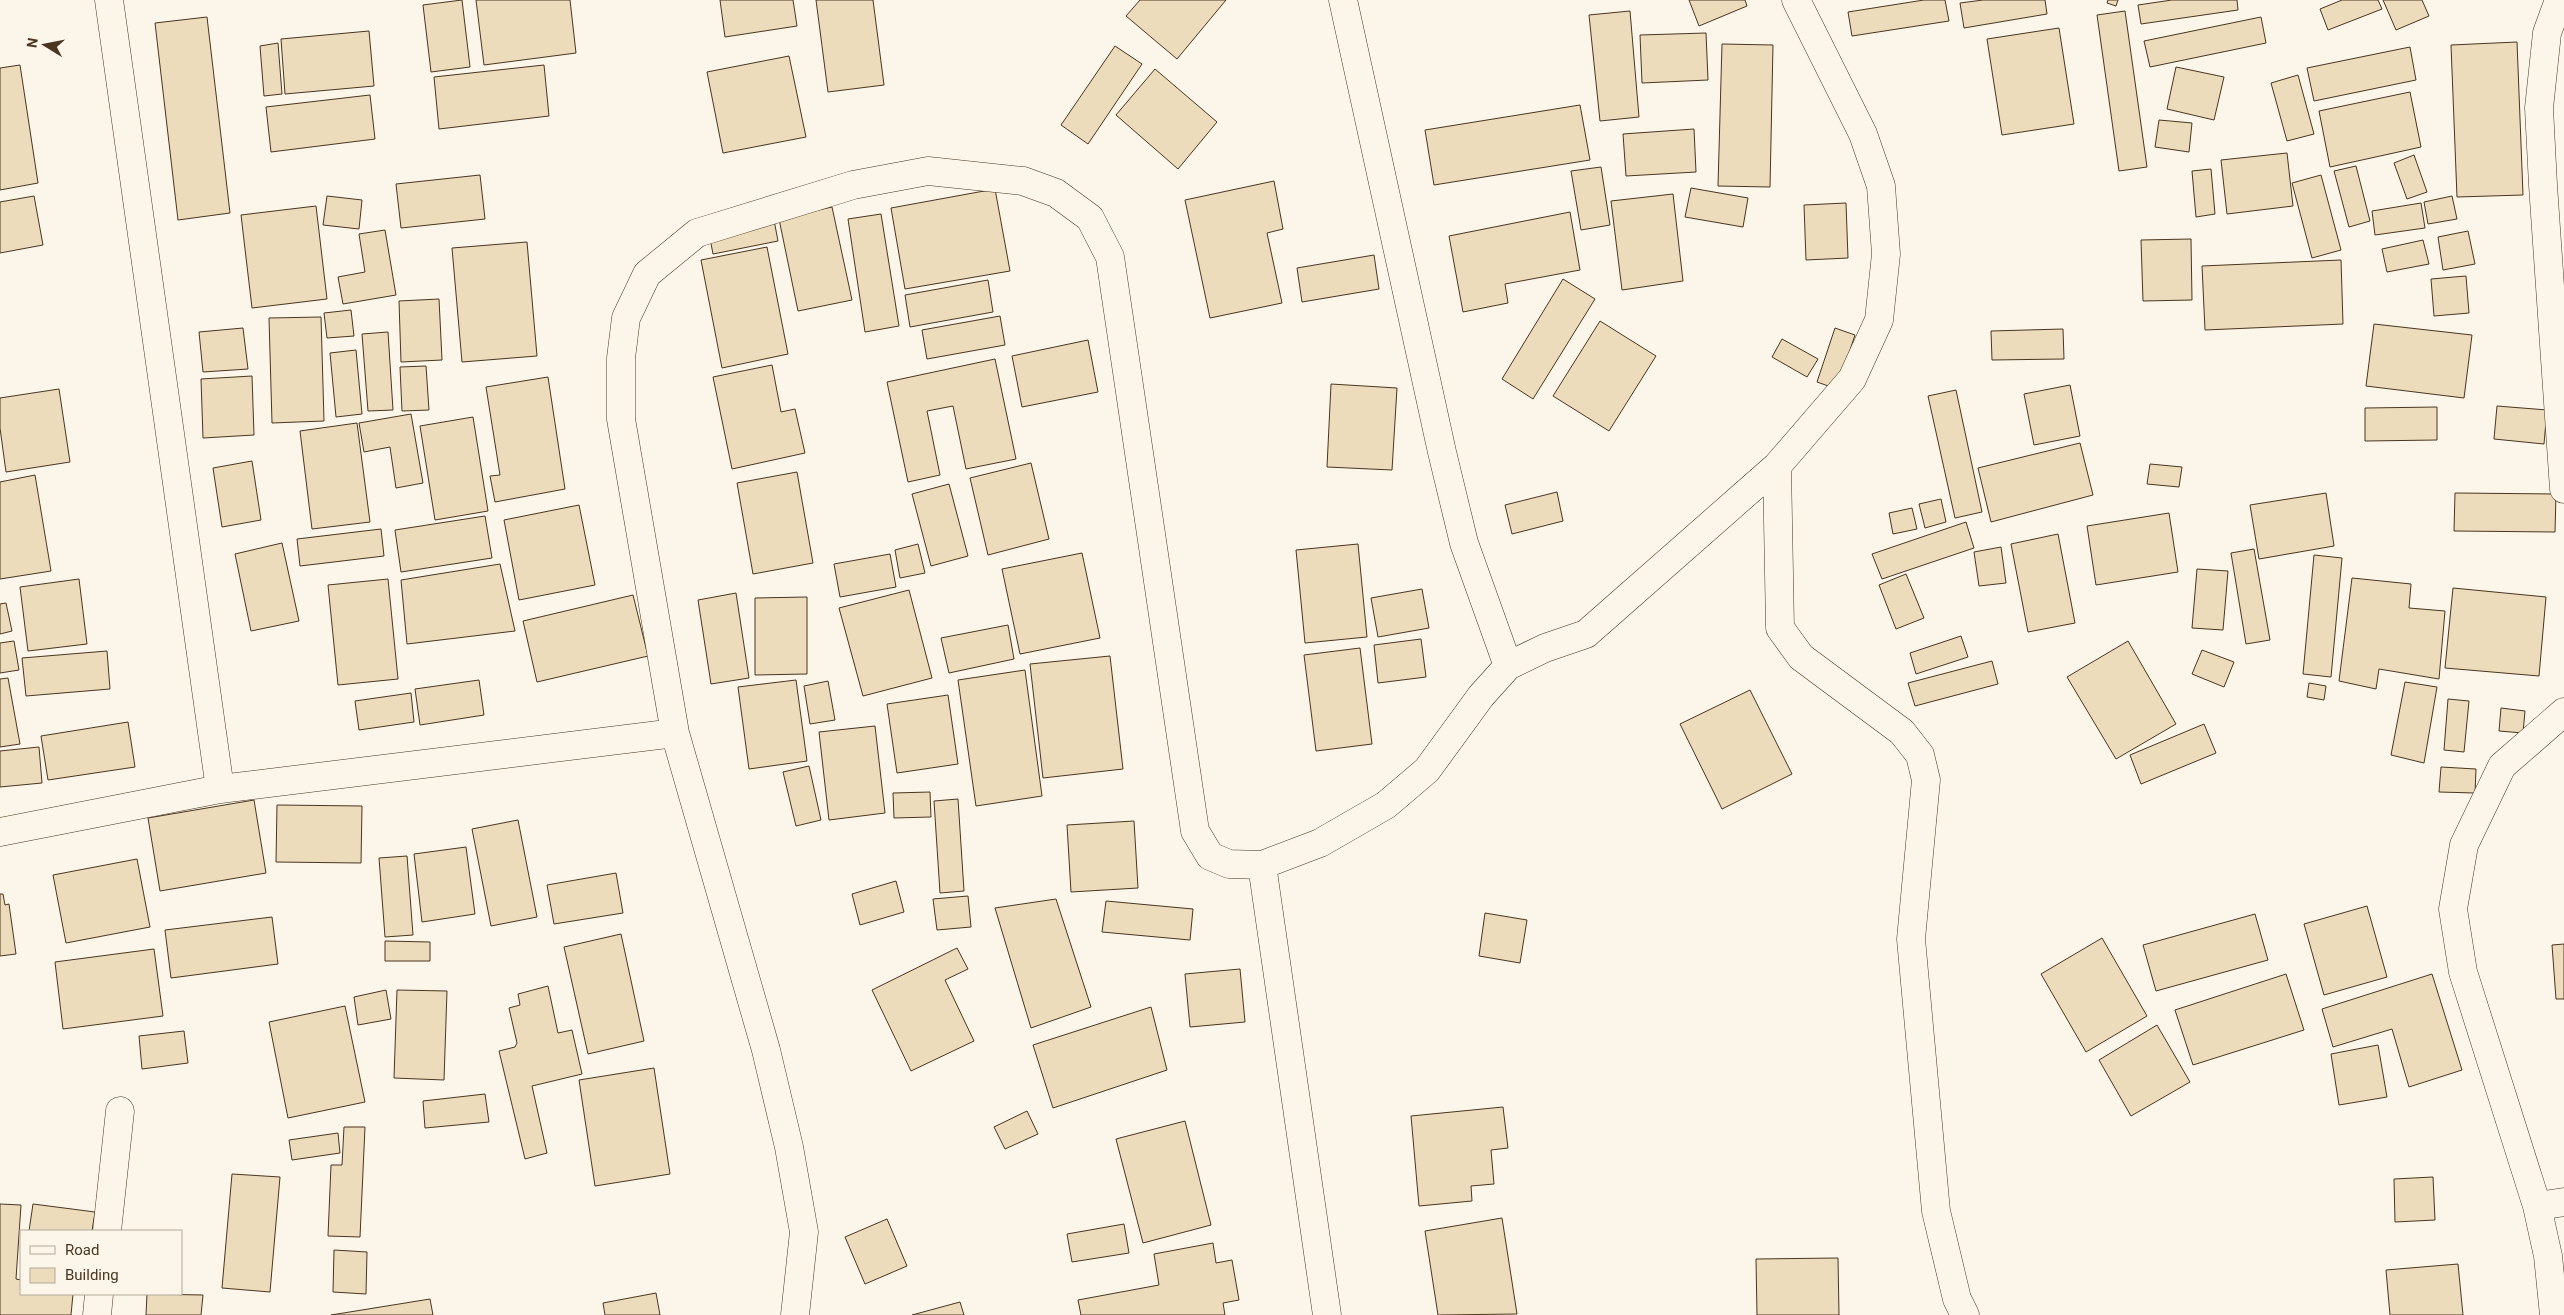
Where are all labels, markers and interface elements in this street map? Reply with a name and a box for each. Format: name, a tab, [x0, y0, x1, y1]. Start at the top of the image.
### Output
north arrow	[20, 20, 70, 70]
text: N	[23, 36, 41, 49]
legend	[20, 1230, 182, 1295]
text: Road	[65, 1241, 99, 1259]
text: Building	[65, 1266, 119, 1284]

